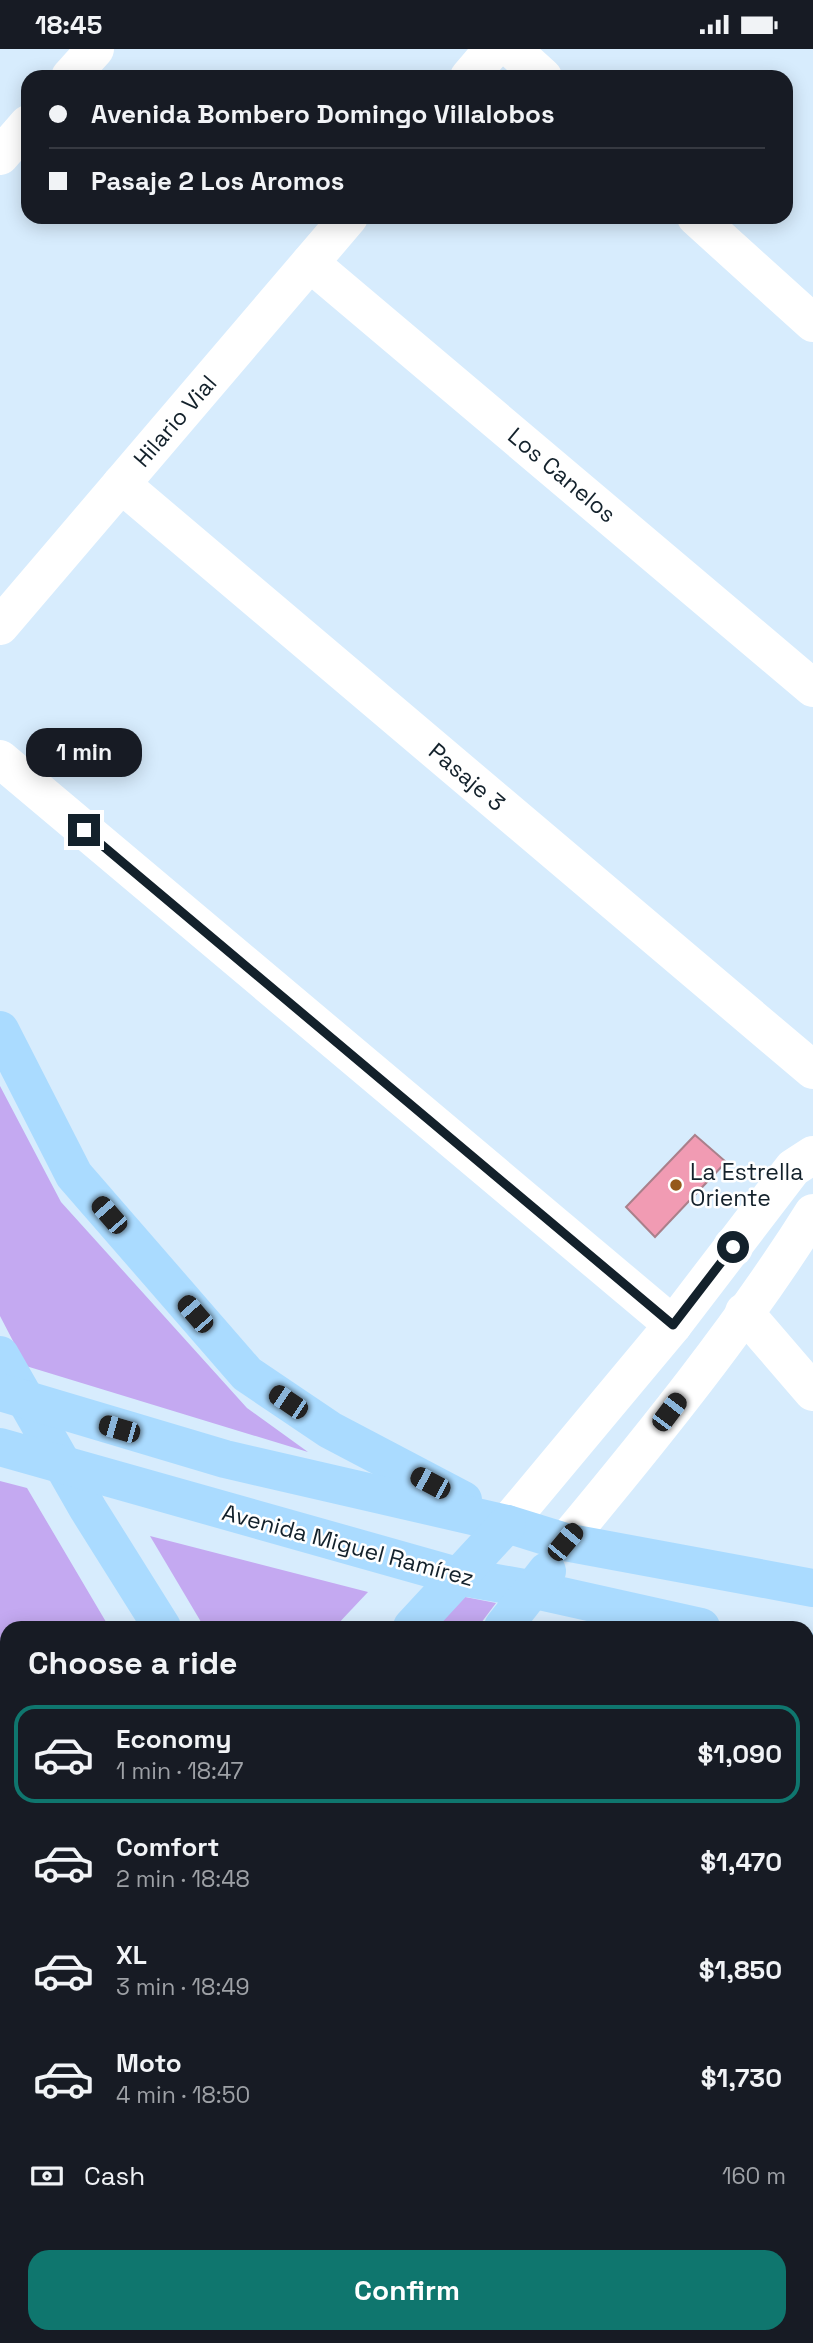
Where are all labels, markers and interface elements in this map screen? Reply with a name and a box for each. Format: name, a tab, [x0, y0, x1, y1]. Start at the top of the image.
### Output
text: 18:45	[35, 8, 102, 42]
text: Avenida Bombero Domingo Villalobos	[91, 97, 555, 131]
text: Pasaje 2 Los Aromos	[91, 164, 344, 198]
street label: Hilario Vial	[127, 369, 223, 473]
street label: Los Canelos	[502, 421, 622, 529]
callout: 1 min	[26, 729, 142, 777]
street label: Pasaje 3	[422, 736, 512, 818]
text: 1 min	[56, 737, 112, 767]
route end	[68, 814, 100, 846]
place label: La Estrella Oriente	[690, 1157, 803, 1213]
marker: La Estrella Oriente	[668, 1177, 684, 1193]
car	[88, 1192, 131, 1238]
route start	[717, 1231, 749, 1263]
car	[174, 1291, 217, 1337]
car	[265, 1382, 312, 1422]
car	[648, 1389, 691, 1435]
car	[96, 1413, 143, 1445]
car	[407, 1464, 454, 1502]
street label: Avenida Miguel Ramírez	[219, 1497, 477, 1593]
car	[544, 1519, 587, 1565]
text: Choose a ride	[28, 1643, 238, 1683]
text: Economy	[116, 1722, 232, 1756]
icon: car	[32, 1723, 95, 1786]
text: $1,090	[697, 1737, 782, 1771]
text: 1 min · 18:47	[116, 1756, 244, 1786]
text: Comfort	[116, 1830, 219, 1864]
icon: car	[32, 1831, 95, 1894]
text: $1,470	[700, 1845, 782, 1879]
text: 2 min · 18:48	[116, 1864, 250, 1894]
text: XL	[116, 1938, 147, 1972]
icon: car	[32, 1939, 95, 2002]
text: $1,850	[699, 1953, 782, 1987]
text: 3 min · 18:49	[116, 1972, 250, 2002]
text: Moto	[116, 2046, 182, 2080]
icon: car	[32, 2047, 95, 2110]
text: $1,730	[701, 2061, 782, 2095]
text: 4 min · 18:50	[116, 2080, 250, 2110]
icon: cash	[28, 2157, 66, 2195]
text: Cash	[84, 2159, 145, 2193]
text: 160 m	[722, 2161, 786, 2191]
button: Confirm	[28, 2250, 786, 2330]

